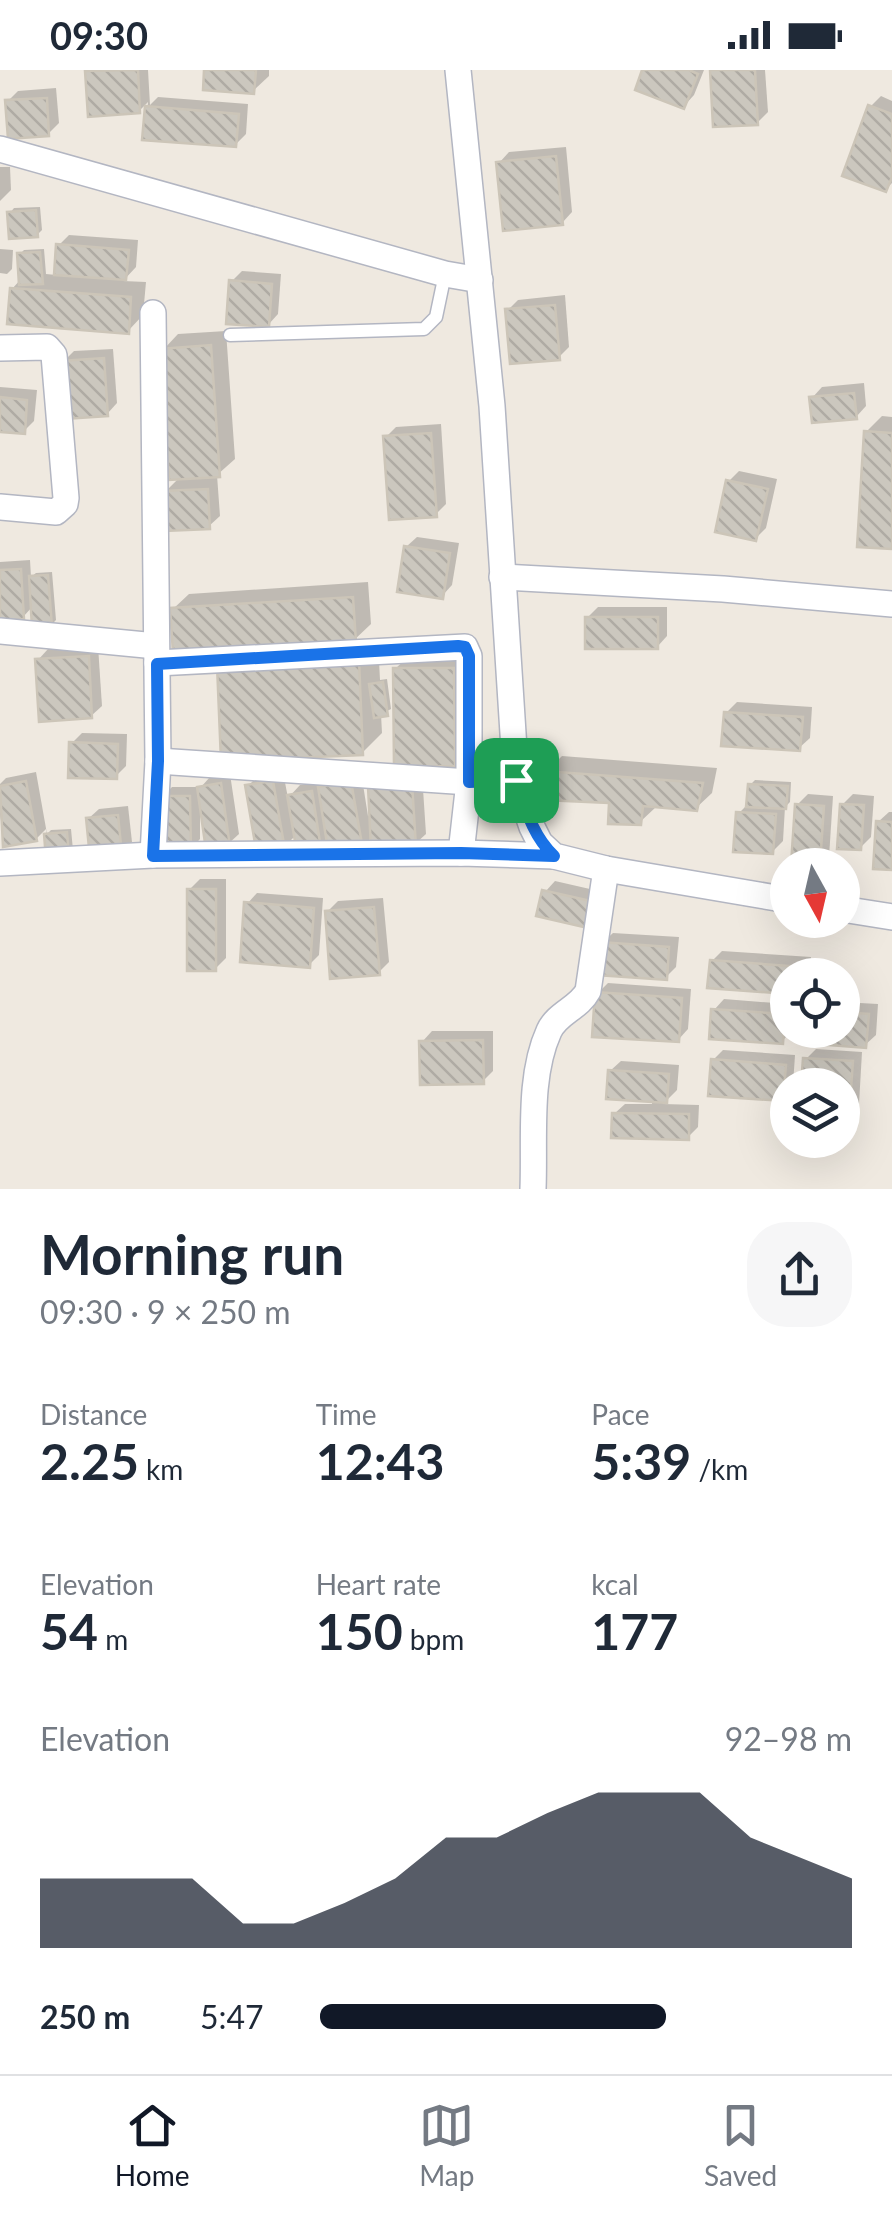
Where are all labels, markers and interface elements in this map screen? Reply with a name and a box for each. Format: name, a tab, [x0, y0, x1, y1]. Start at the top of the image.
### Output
text: 09:30	[50, 12, 148, 58]
pin	[474, 738, 559, 823]
icon: arrive	[489, 753, 544, 808]
north arrow	[770, 848, 860, 938]
map controls	[770, 848, 860, 1158]
button: locate	[770, 958, 860, 1048]
button: layers	[770, 1068, 860, 1158]
text: Morning run	[40, 1221, 344, 1287]
button: share	[747, 1222, 852, 1327]
text: 09:30 · 9 × 250 m	[40, 1292, 291, 1331]
text: Distance	[40, 1397, 147, 1431]
text: Time	[316, 1397, 377, 1431]
text: Pace	[591, 1397, 650, 1431]
text: 2.25	[40, 1431, 139, 1491]
text: 12:43	[316, 1431, 445, 1491]
text: 5:39	[591, 1431, 691, 1491]
text: km	[139, 1452, 183, 1486]
text: /km	[691, 1452, 748, 1486]
text: Elevation	[40, 1567, 154, 1601]
text: Heart rate	[316, 1567, 441, 1601]
text: kcal	[591, 1567, 639, 1601]
text: 54	[40, 1601, 98, 1661]
text: 150	[316, 1601, 403, 1661]
text: 177	[591, 1601, 678, 1661]
text: m	[98, 1622, 128, 1656]
text: bpm	[403, 1622, 464, 1656]
text: Elevation	[40, 1719, 170, 1758]
text: 92–98 m	[725, 1719, 852, 1758]
text: 250 m	[40, 1997, 130, 2036]
text: 5:47	[200, 1997, 264, 2036]
tab: Home	[115, 2098, 189, 2192]
tab: Map	[419, 2098, 474, 2192]
tab: Saved	[704, 2098, 777, 2192]

